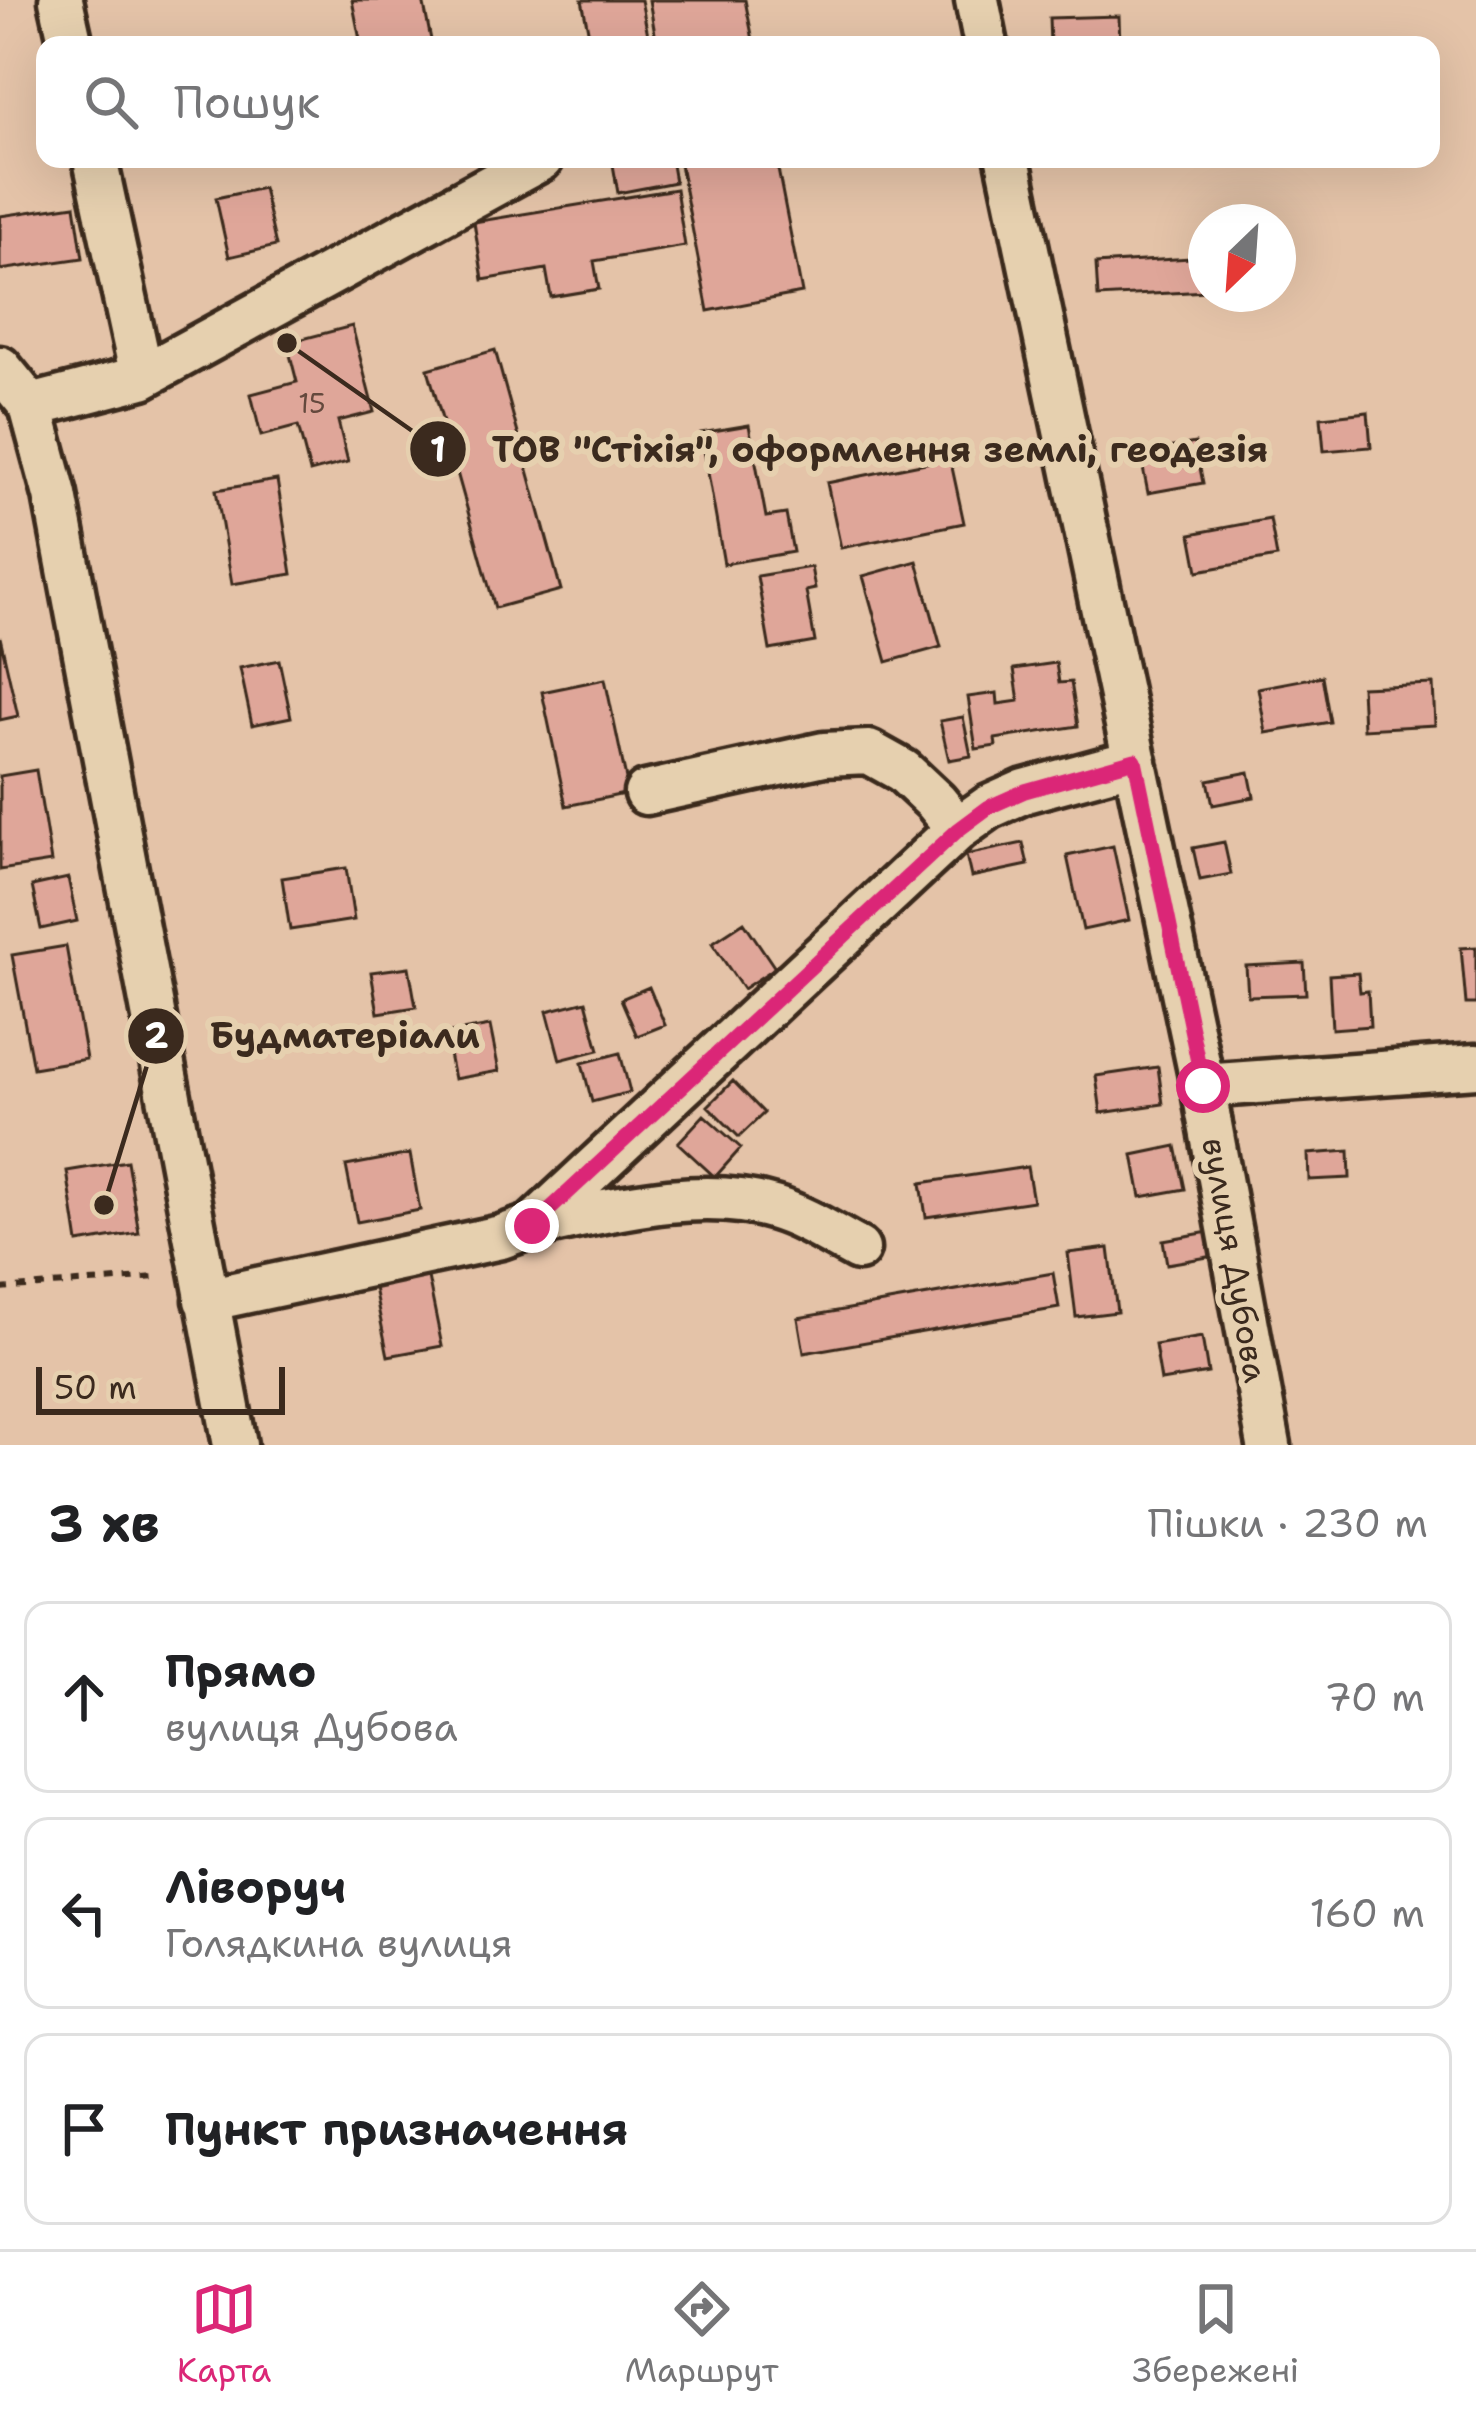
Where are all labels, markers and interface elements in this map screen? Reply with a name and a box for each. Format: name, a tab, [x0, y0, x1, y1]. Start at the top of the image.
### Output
search box	[36, 36, 1440, 168]
icon: search	[78, 69, 144, 135]
text: Пошук	[174, 72, 320, 132]
north arrow	[1188, 204, 1296, 312]
house number: 15	[298, 385, 326, 422]
callout: ТОВ "Стіхія", оформлення землі, геодезія	[408, 413, 1292, 485]
text: 1	[430, 425, 446, 474]
text: ТОВ "Стіхія", оформлення землі, геодезія	[492, 425, 1268, 474]
callout: Будматеріали	[126, 1000, 504, 1072]
text: 2	[143, 1011, 169, 1060]
text: Будматеріали	[210, 1011, 480, 1060]
route start	[1176, 1059, 1230, 1113]
street label: вулиця Дубова	[1191, 1134, 1279, 1386]
route end	[505, 1199, 559, 1253]
scale bar	[36, 1361, 285, 1414]
text: 50 m	[54, 1365, 137, 1410]
text: 3 хв	[48, 1489, 159, 1557]
text: Пішки · 230 m	[1148, 1497, 1428, 1549]
text: Прямо	[165, 1641, 316, 1701]
icon: ahead	[51, 1664, 117, 1730]
text: 70 m	[1324, 1671, 1425, 1723]
text: вулиця Дубова	[165, 1701, 458, 1753]
text: Ліворуч	[165, 1857, 346, 1917]
icon: left	[51, 1880, 117, 1946]
text: 160 m	[1310, 1887, 1425, 1939]
text: Голядкина вулиця	[165, 1917, 513, 1969]
icon: arrive	[51, 2096, 117, 2162]
text: Пункт призначення	[165, 2099, 628, 2159]
tab: Карта	[177, 2276, 271, 2393]
tab: Маршрут	[625, 2276, 779, 2393]
tab: Збережені	[1132, 2276, 1299, 2393]

